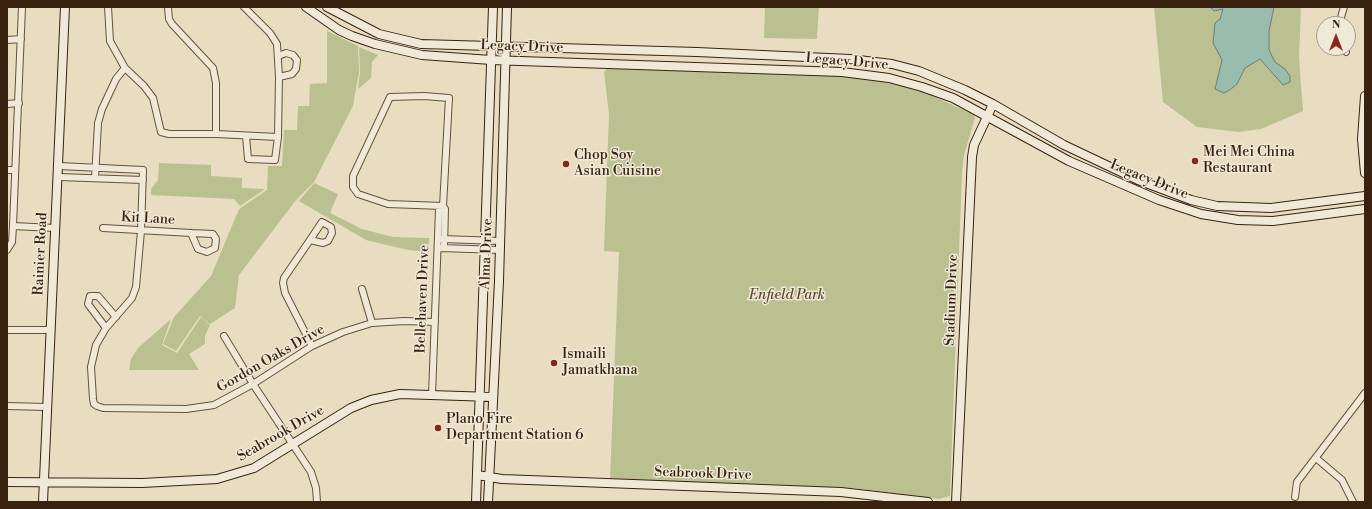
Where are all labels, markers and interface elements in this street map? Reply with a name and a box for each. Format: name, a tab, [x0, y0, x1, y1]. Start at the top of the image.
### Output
north arrow	[1316, 16, 1356, 56]
text: N	[1332, 18, 1340, 32]
street label: Legacy Drive	[480, 37, 564, 57]
street label: Legacy Drive	[805, 50, 889, 74]
place label: Mei Mei China Restaurant	[1203, 145, 1295, 178]
place label: Chop Soy Asian Cuisine	[574, 148, 661, 180]
marker: Mei Mei China Restaurant	[1190, 156, 1200, 166]
street label: Legacy Drive	[1107, 157, 1191, 203]
marker: Chop Soy Asian Cuisine	[561, 159, 571, 169]
street label: Kit Lane	[120, 209, 176, 229]
street label: Rainier Road	[30, 212, 52, 296]
street label: Alma Drive	[477, 218, 497, 290]
street label: Bellehaven Drive	[413, 245, 433, 353]
street label: Stadium Drive	[942, 254, 962, 346]
park label: Enfield Park	[749, 288, 825, 304]
street label: Gordon Oaks Drive	[214, 321, 328, 397]
place label: Ismaili Jamatkhana	[562, 347, 637, 380]
marker: Ismaili Jamatkhana	[549, 358, 559, 368]
street label: Seabrook Drive	[235, 402, 327, 466]
place label: Plano Fire Department Station 6	[446, 412, 583, 444]
marker: Plano Fire Department Station 6	[433, 423, 443, 433]
street label: Seabrook Drive	[654, 464, 752, 484]

